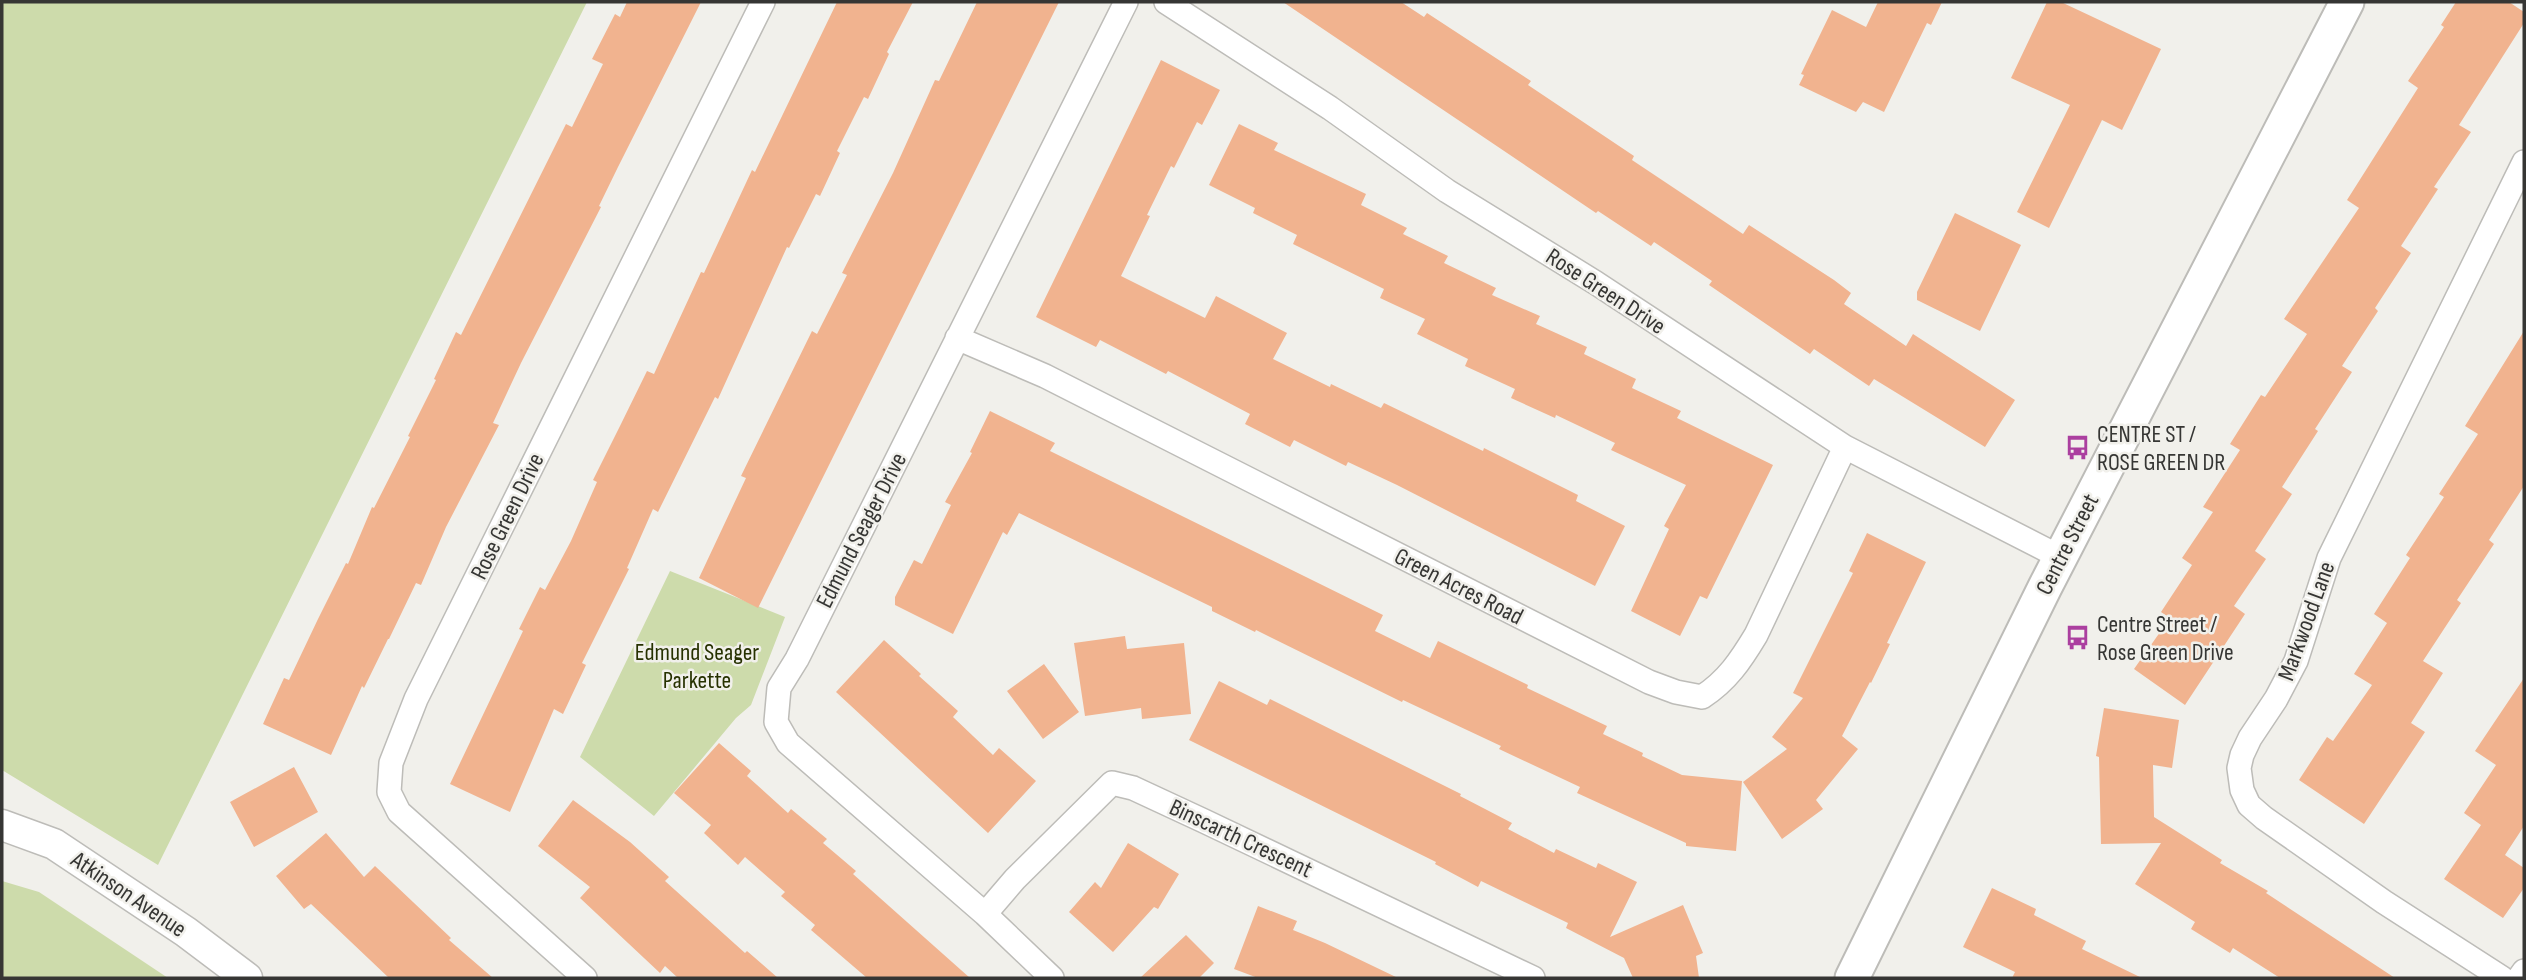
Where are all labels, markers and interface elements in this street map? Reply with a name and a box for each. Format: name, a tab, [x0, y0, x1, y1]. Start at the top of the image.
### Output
street label: Rose Green Drive	[1541, 242, 1671, 341]
place label: CENTRE ST / ROSE GREEN DR	[2097, 420, 2225, 477]
bus stop icon: CENTRE ST / ROSE GREEN DR	[2063, 434, 2091, 462]
street label: Rose Green Drive	[464, 448, 550, 584]
street label: Edmund Seager Drive	[810, 448, 913, 613]
street label: Centre Street	[2030, 489, 2105, 600]
street label: Green Acres Road	[1390, 542, 1528, 631]
street label: Markwood Lane	[2272, 558, 2341, 685]
place label: Centre Street / Rose Green Drive	[2097, 610, 2234, 667]
bus stop icon: Centre Street / Rose Green Drive	[2063, 624, 2091, 652]
park label: Edmund Seager Parkette	[635, 638, 759, 695]
street label: Binscarth Crescent	[1165, 793, 1317, 884]
street label: Atkinson Avenue	[65, 845, 192, 944]

